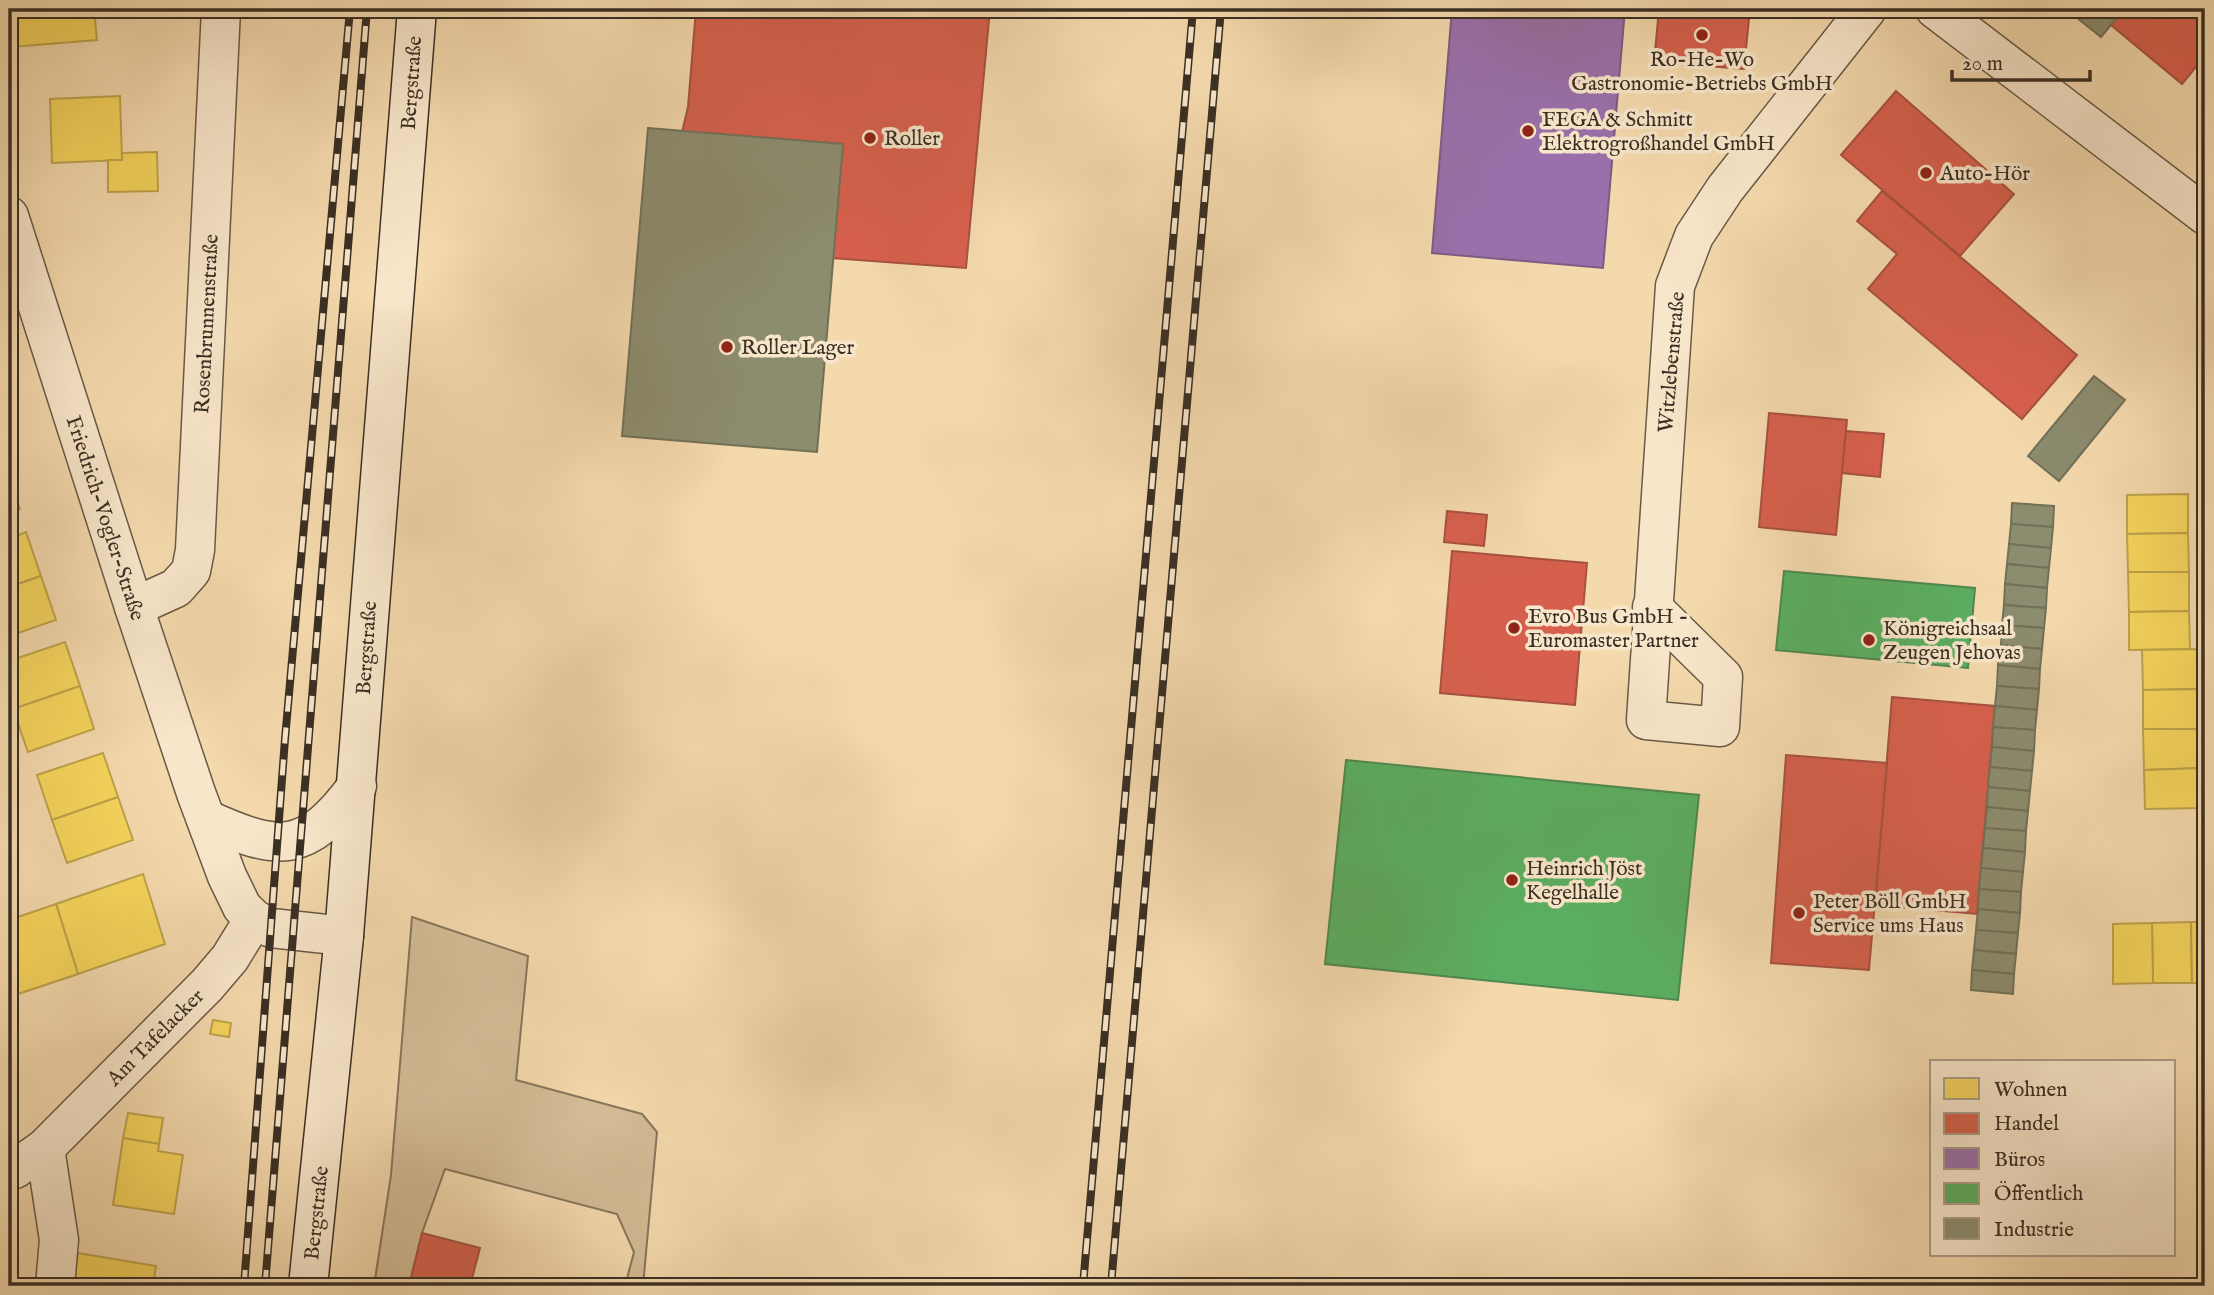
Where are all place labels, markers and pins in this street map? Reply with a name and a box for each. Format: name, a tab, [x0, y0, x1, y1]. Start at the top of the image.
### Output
marker: Ro-He-Wo Gastronomie-Betriebs GmbH	[1694, 27, 1710, 43]
place label: Ro-He-Wo Gastronomie-Betriebs GmbH	[1571, 47, 1833, 98]
place label: FEGA & Schmitt Elektrogroßhandel GmbH	[1542, 107, 1775, 158]
marker: FEGA & Schmitt Elektrogroßhandel GmbH	[1520, 123, 1536, 139]
place label: Roller	[884, 126, 940, 153]
marker: Roller	[862, 130, 878, 146]
place label: Auto-Hör	[1939, 161, 2030, 188]
marker: Auto-Hör	[1918, 165, 1934, 181]
place label: Roller Lager	[741, 335, 854, 362]
marker: Roller Lager	[719, 339, 735, 355]
place label: Evro Bus GmbH - Euromaster Partner	[1528, 604, 1699, 655]
place label: Königreichsaal Zeugen Jehovas	[1883, 616, 2021, 667]
marker: Evro Bus GmbH - Euromaster Partner	[1506, 620, 1522, 636]
marker: Königreichsaal Zeugen Jehovas	[1861, 632, 1877, 648]
place label: Heinrich Jöst Kegelhalle	[1526, 856, 1642, 907]
marker: Heinrich Jöst Kegelhalle	[1504, 872, 1520, 888]
place label: Peter Böll GmbH Service ums Haus	[1813, 889, 1967, 940]
marker: Peter Böll GmbH Service ums Haus	[1791, 905, 1807, 921]

